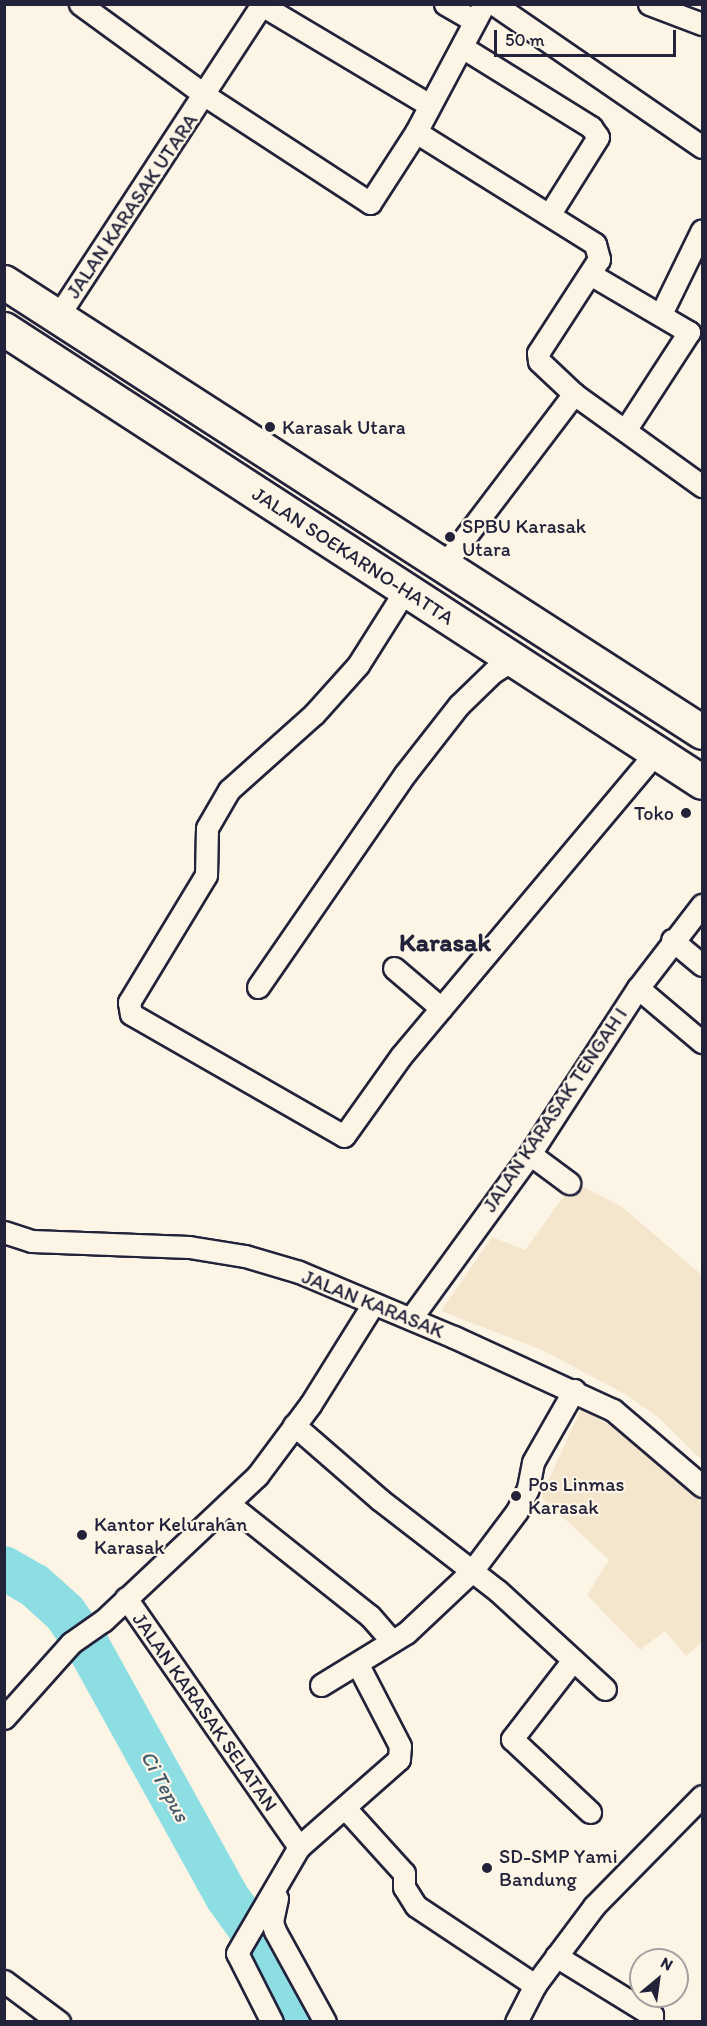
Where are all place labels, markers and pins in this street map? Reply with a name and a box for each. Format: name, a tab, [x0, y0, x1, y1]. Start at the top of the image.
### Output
place label: Karasak Utara	[282, 415, 406, 439]
marker: Karasak Utara	[263, 420, 277, 434]
place label: SPBU Karasak Utara	[462, 514, 586, 561]
marker: SPBU Karasak Utara	[443, 530, 457, 544]
place label: Toko	[634, 801, 674, 825]
marker: Toko	[679, 806, 693, 820]
place label: Pos Linmas Karasak	[528, 1472, 624, 1519]
marker: Pos Linmas Karasak	[509, 1489, 523, 1503]
place label: Kantor Kelurahan Karasak	[94, 1512, 248, 1559]
marker: Kantor Kelurahan Karasak	[75, 1528, 89, 1542]
place label: SD-SMP Yami Bandung	[499, 1844, 616, 1891]
marker: SD-SMP Yami Bandung	[480, 1861, 494, 1875]

